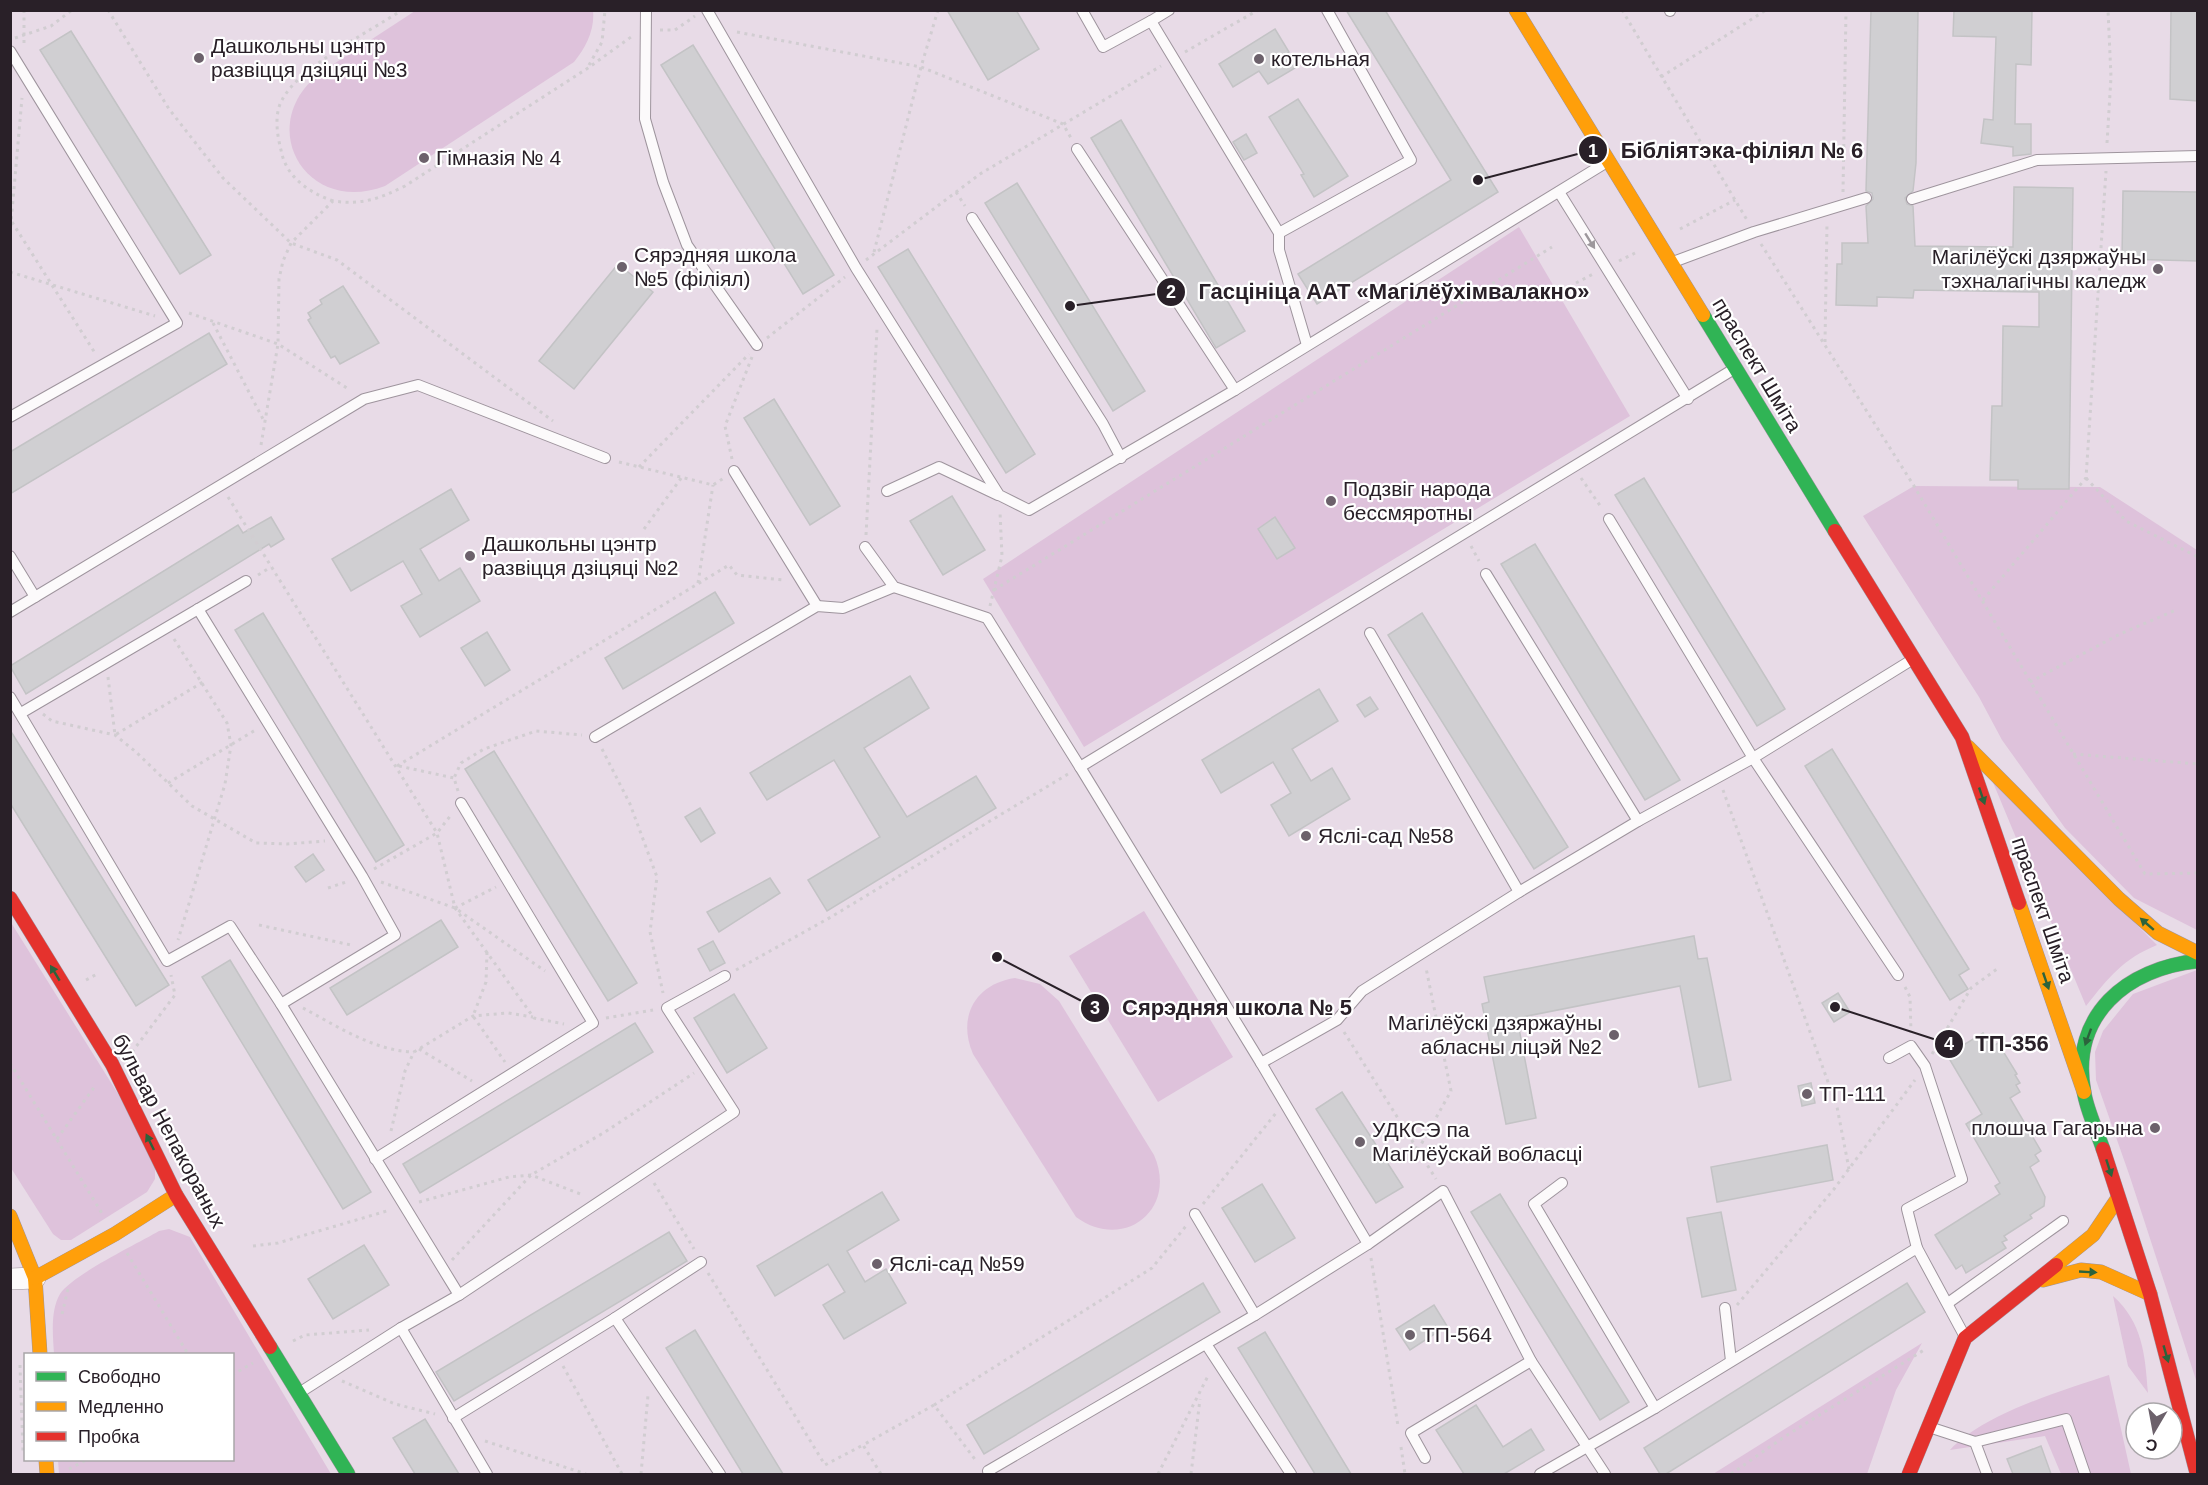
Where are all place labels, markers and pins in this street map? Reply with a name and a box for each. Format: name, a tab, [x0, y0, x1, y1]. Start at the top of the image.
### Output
place label: Дашкольны цэнтр развіцця дзіцяці №3	[211, 34, 408, 81]
place label: котельная	[1271, 47, 1370, 70]
marker: Дашкольны цэнтр развіцця дзіцяці №3	[192, 51, 206, 65]
marker: котельная	[1252, 52, 1266, 66]
callout: Бібліятэка-філіял № 6	[1578, 130, 1875, 170]
place label: Гімназія № 4	[436, 146, 561, 169]
marker: Гімназія № 4	[417, 151, 431, 165]
place label: Сярэдняя школа №5 (філіял)	[634, 243, 797, 290]
place label: Магілёўскі дзяржаўны тэхналагічны каледж	[1932, 245, 2146, 292]
marker: Сярэдняя школа №5 (філіял)	[615, 260, 629, 274]
marker: Магілёўскі дзяржаўны тэхналагічны каледж	[2151, 262, 2165, 276]
callout: Гасцініца ААТ «Магілёўхімвалакно»	[1156, 272, 1602, 312]
place label: Подзвіг народа бессмяротны	[1343, 477, 1491, 524]
marker: Подзвіг народа бессмяротны	[1324, 494, 1338, 508]
place label: Дашкольны цэнтр развіцця дзіцяці №2	[482, 532, 679, 579]
marker: Дашкольны цэнтр развіцця дзіцяці №2	[463, 549, 477, 563]
place label: Яслі-сад №58	[1318, 824, 1454, 847]
marker: Яслі-сад №58	[1299, 829, 1313, 843]
callout: Сярэдняя школа № 5	[1080, 988, 1364, 1028]
place label: Магілёўскі дзяржаўны абласны ліцэй №2	[1388, 1011, 1602, 1058]
callout: ТП-356	[1934, 1024, 2061, 1064]
marker: Магілёўскі дзяржаўны абласны ліцэй №2	[1607, 1028, 1621, 1042]
place label: ТП-111	[1819, 1082, 1886, 1105]
marker: ТП-111	[1800, 1087, 1814, 1101]
place label: плошча Гагарына	[1971, 1116, 2143, 1139]
place label: УДКСЭ па Магілёўскай вобласці	[1372, 1118, 1582, 1165]
marker: плошча Гагарына	[2148, 1121, 2162, 1135]
marker: УДКСЭ па Магілёўскай вобласці	[1353, 1135, 1367, 1149]
place label: Яслі-сад №59	[889, 1252, 1025, 1275]
marker: Яслі-сад №59	[870, 1257, 884, 1271]
place label: ТП-564	[1422, 1323, 1492, 1346]
marker: ТП-564	[1403, 1328, 1417, 1342]

